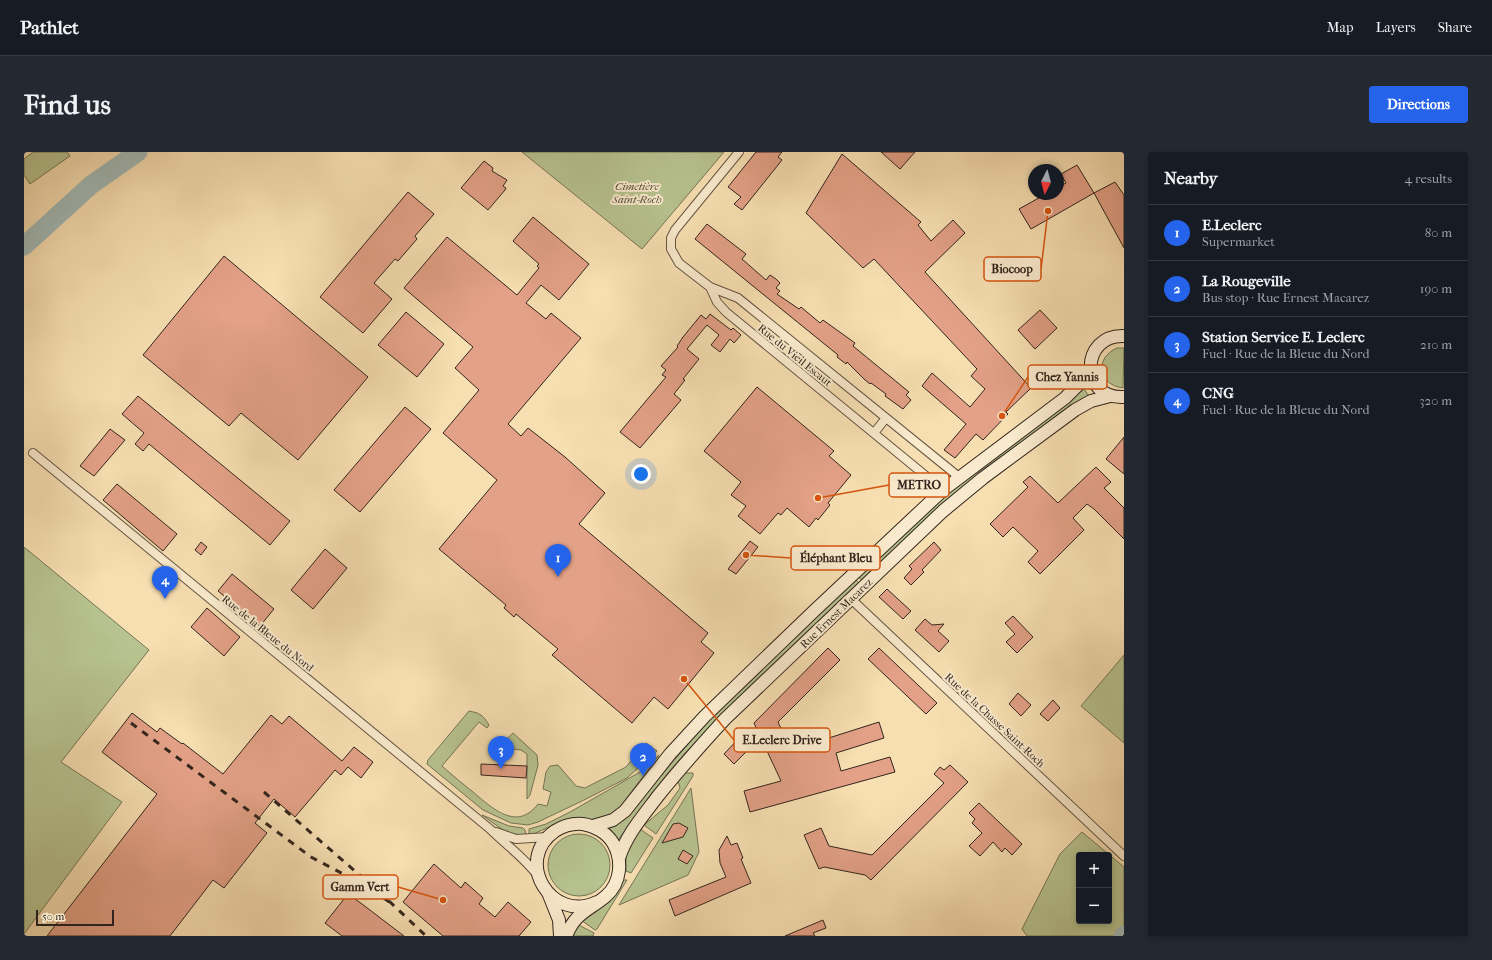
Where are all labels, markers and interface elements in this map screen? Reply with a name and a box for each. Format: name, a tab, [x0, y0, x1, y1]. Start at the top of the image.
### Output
text: Pathlet	[20, 17, 79, 39]
text: Map	[1327, 19, 1354, 36]
text: Layers	[1376, 19, 1416, 36]
text: Share	[1438, 19, 1472, 36]
button: Directions	[1369, 86, 1468, 123]
text: Find us	[24, 88, 111, 121]
north arrow	[1028, 164, 1064, 200]
text: Nearby	[1164, 168, 1218, 188]
text: 4 results	[1405, 171, 1452, 186]
park label: Cimetière Saint-Roch	[611, 180, 662, 206]
text: E.Leclerc	[1202, 216, 1262, 234]
text: 1	[1175, 225, 1179, 240]
text: 80 m	[1425, 225, 1452, 240]
text: Supermarket	[1202, 234, 1275, 249]
callout: Biocoop	[984, 257, 1041, 281]
text: Biocoop	[991, 262, 1033, 277]
text: La Rougeville	[1202, 272, 1291, 290]
text: 2	[1174, 281, 1180, 296]
text: 190 m	[1420, 281, 1452, 296]
text: Bus stop · Rue Ernest Macarez	[1202, 290, 1369, 305]
street label: Rue du Vieil Escaut	[755, 322, 834, 389]
text: Station Service E. Leclerc	[1202, 328, 1365, 346]
text: 3	[1174, 337, 1180, 352]
text: 210 m	[1420, 337, 1452, 352]
text: Fuel · Rue de la Bleue du Nord	[1202, 346, 1370, 361]
callout: Chez Yannis	[1028, 365, 1107, 389]
text: Chez Yannis	[1035, 370, 1099, 384]
text: CNG	[1202, 384, 1234, 402]
text: 4	[1173, 393, 1181, 408]
text: 320 m	[1419, 393, 1452, 408]
text: Fuel · Rue de la Bleue du Nord	[1202, 402, 1370, 417]
your location	[631, 464, 651, 484]
callout: METRO	[889, 473, 949, 497]
text: METRO	[896, 478, 942, 492]
pin: 1	[545, 544, 571, 577]
callout: Éléphant Bleu	[791, 546, 880, 570]
text: Éléphant Bleu	[800, 550, 873, 566]
pin: 4	[152, 566, 178, 599]
street label: Rue Ernest Macarez	[798, 575, 875, 651]
street label: Rue de la Bleue du Nord	[219, 592, 317, 675]
street label: Rue de la Chasse Saint-Roch	[942, 671, 1048, 771]
callout: E.Leclerc Drive	[734, 728, 830, 752]
text: E.Leclerc Drive	[742, 733, 822, 747]
pin: 3	[488, 736, 514, 769]
pin: 2	[630, 743, 656, 776]
map controls	[1076, 852, 1112, 924]
button: +	[1076, 852, 1112, 888]
callout: Gamm Vert	[323, 875, 398, 899]
text: Gamm Vert	[330, 880, 390, 894]
button: −	[1076, 888, 1112, 924]
scale bar	[36, 908, 114, 927]
text: 50 m	[42, 910, 64, 923]

